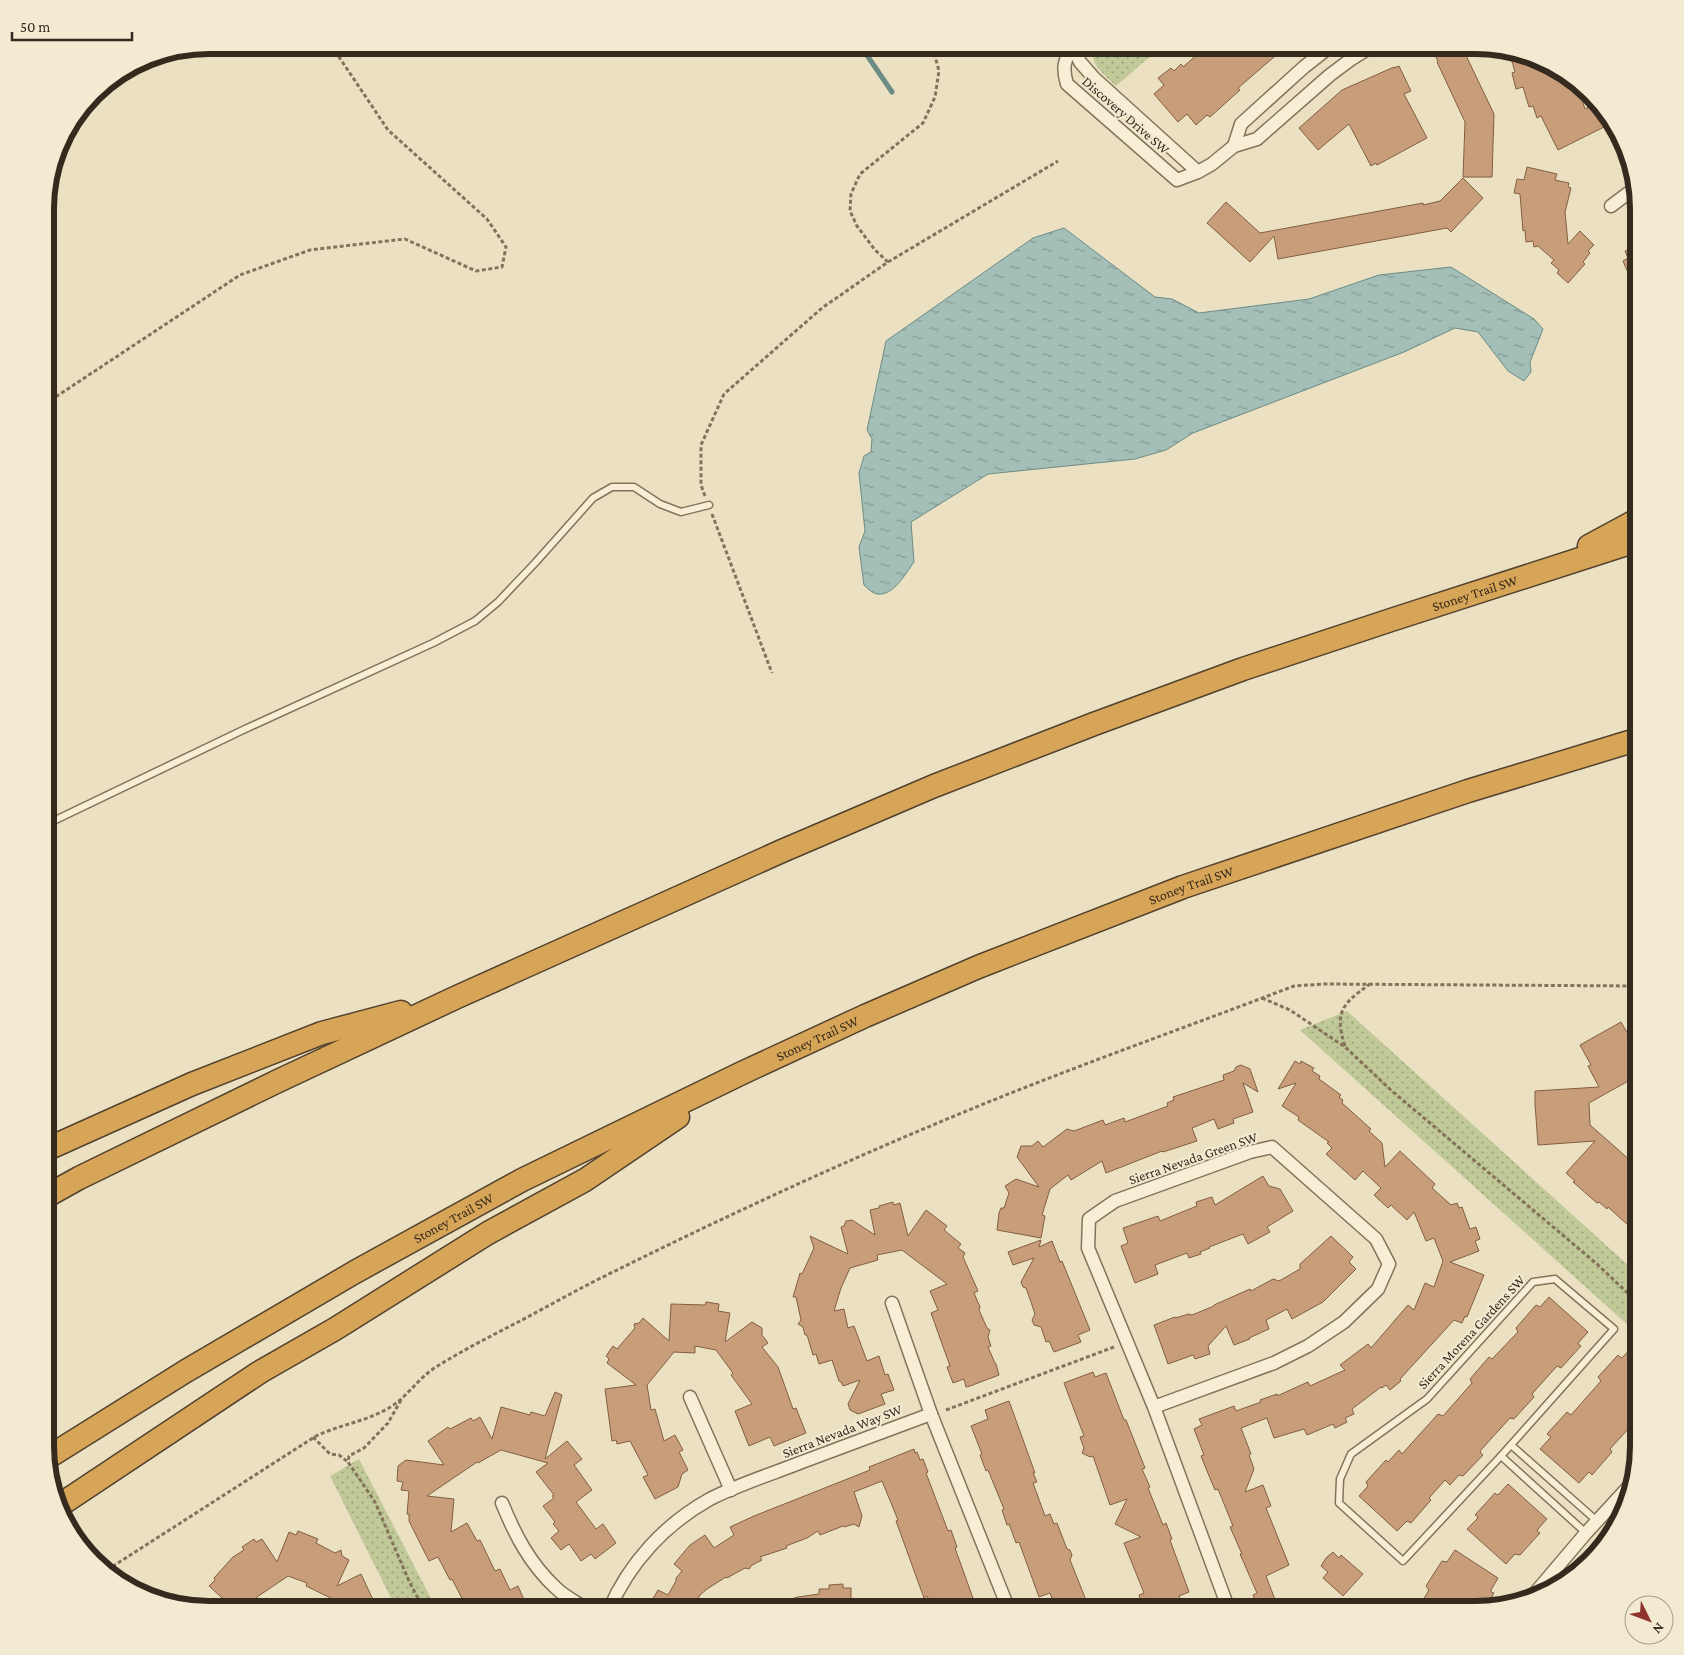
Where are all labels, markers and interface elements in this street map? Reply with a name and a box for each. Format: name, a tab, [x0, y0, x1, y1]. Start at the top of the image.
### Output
scale bar	[12, 10, 132, 42]
text: 50 m	[20, 19, 50, 35]
street label: Discovery Drive SW	[1079, 73, 1173, 157]
street label: Stoney Trail SW	[1430, 572, 1520, 614]
street label: Stoney Trail SW	[1146, 863, 1235, 908]
street label: Stoney Trail SW	[773, 1012, 861, 1064]
street label: Sierra Nevada Green SW	[1127, 1128, 1260, 1188]
street label: Stoney Trail SW	[410, 1189, 496, 1246]
street label: Sierra Morena Gardens SW	[1414, 1272, 1528, 1392]
street label: Sierra Nevada Way SW	[780, 1401, 904, 1461]
north arrow	[1624, 1595, 1674, 1645]
text: N	[1649, 1620, 1668, 1638]

